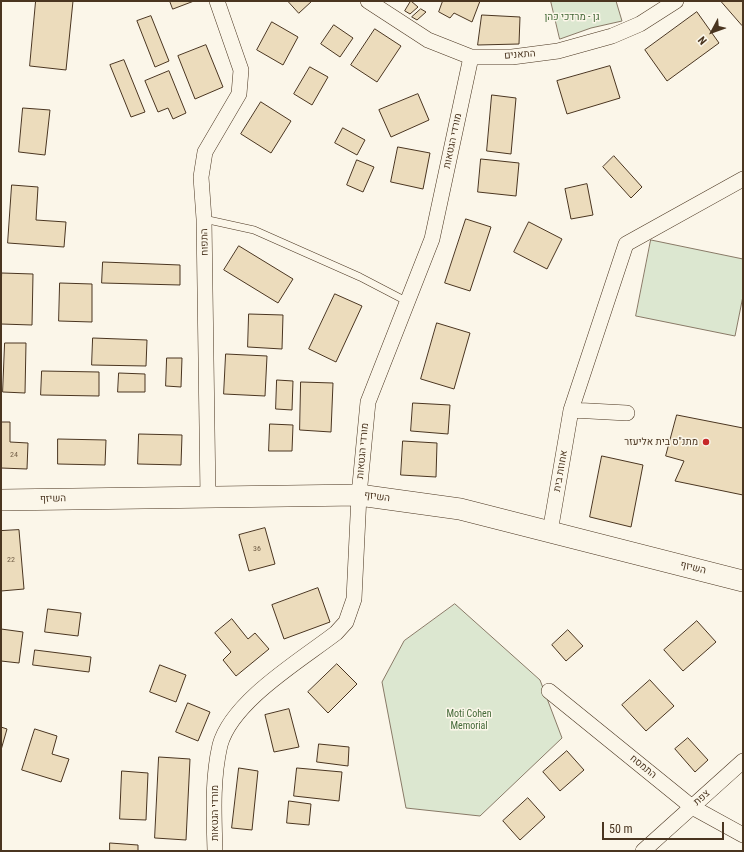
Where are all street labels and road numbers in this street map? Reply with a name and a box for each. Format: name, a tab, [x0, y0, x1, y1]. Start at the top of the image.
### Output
street label: התאנים	[504, 48, 536, 62]
street label: מורדי הגטאות	[441, 112, 465, 170]
street label: התפוח	[199, 228, 211, 256]
street label: מורדי הגטאות	[355, 422, 371, 480]
street label: אחוזת בית	[551, 449, 571, 493]
street label: השיזף	[363, 489, 391, 505]
street label: השיזף	[40, 493, 66, 505]
street label: השיזף	[679, 559, 707, 577]
street label: התמסח	[627, 753, 659, 781]
street label: מורדי הגטאות	[209, 785, 221, 841]
street label: צפת	[691, 788, 713, 808]

